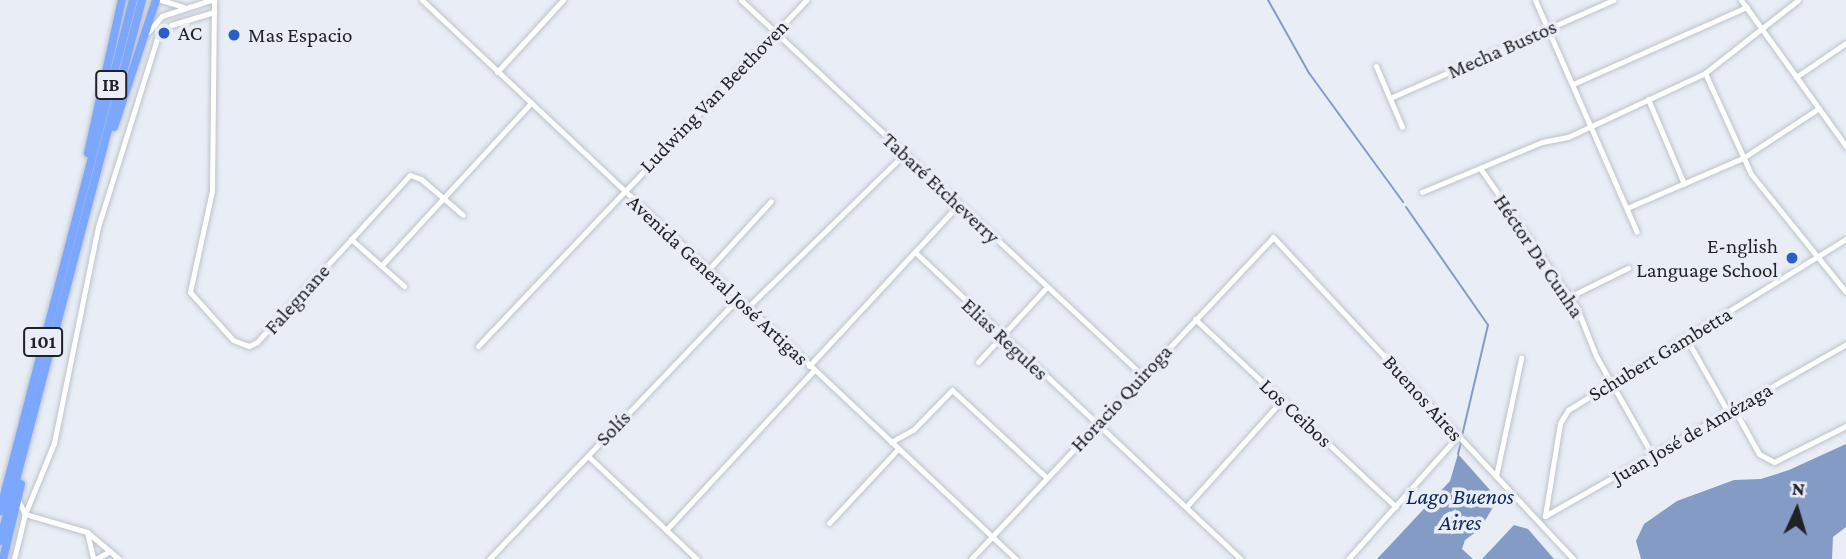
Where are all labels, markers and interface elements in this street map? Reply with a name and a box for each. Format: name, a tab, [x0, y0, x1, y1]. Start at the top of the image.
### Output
street label: Ludwing Van Beethoven	[634, 14, 794, 178]
street label: Mecha Bustos	[1444, 14, 1560, 84]
place label: AC	[178, 20, 202, 46]
place label: Mas Espacio	[248, 22, 352, 48]
marker: AC	[156, 25, 172, 41]
marker: Mas Espacio	[226, 27, 242, 43]
road number: IB	[94, 69, 128, 100]
street label: Tabaré Etcheverry	[877, 127, 1005, 249]
street label: Avenida General José Artigas	[622, 189, 814, 371]
street label: Héctor Da Cunha	[1488, 189, 1590, 323]
place label: E-nglish Language School	[1636, 233, 1778, 283]
marker: E-nglish Language School	[1784, 250, 1800, 266]
street label: Falegnane	[259, 259, 335, 339]
street label: Elias Regules	[956, 293, 1054, 385]
street label: Schubert Gambetta	[1584, 301, 1736, 407]
road number: 101	[22, 326, 64, 358]
street label: Horacio Quiroga	[1065, 339, 1177, 457]
street label: Buenos Aires	[1378, 350, 1468, 446]
street label: Los Ceibos	[1255, 373, 1337, 453]
street label: Juan José de Amézaga	[1607, 377, 1777, 489]
street label: Solís	[590, 405, 636, 451]
north arrow	[1762, 475, 1832, 545]
text: N	[1791, 478, 1806, 499]
water label: Lago Buenos Aires	[1406, 482, 1514, 536]

